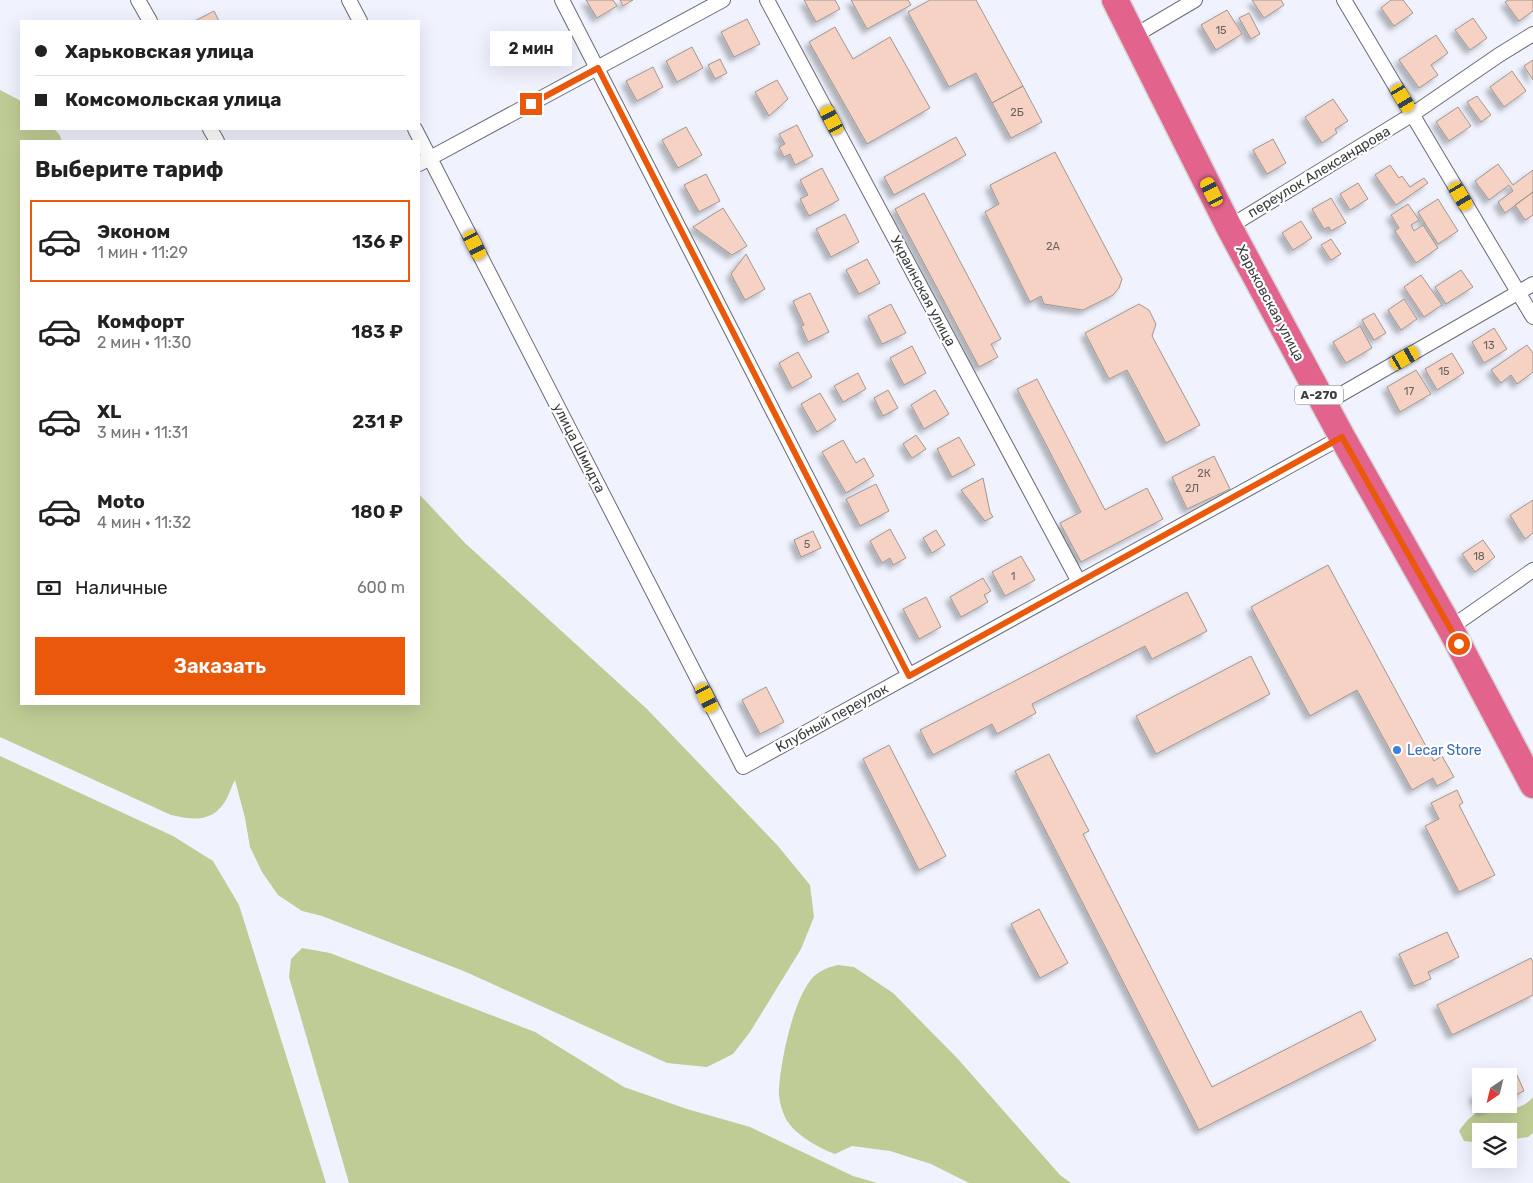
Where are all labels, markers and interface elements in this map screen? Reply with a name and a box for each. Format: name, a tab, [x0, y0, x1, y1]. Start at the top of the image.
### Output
house number: 15	[1215, 24, 1227, 37]
callout: 2 мин	[490, 32, 572, 66]
text: 2 мин	[508, 39, 554, 58]
text: Харьковская улица	[65, 40, 254, 63]
car	[1388, 81, 1417, 115]
text: Комсомольская улица	[65, 88, 281, 111]
route end	[520, 93, 542, 115]
car	[818, 103, 845, 137]
house number: 2Б	[1010, 106, 1024, 119]
street label: переулок Александрова	[1245, 123, 1393, 221]
text: Выберите тариф	[35, 156, 224, 183]
car	[1198, 175, 1225, 209]
car	[1446, 179, 1475, 213]
icon: car	[37, 219, 82, 264]
text: Эконом	[97, 220, 170, 243]
car	[461, 228, 488, 262]
text: 136 ₽	[352, 230, 403, 253]
street label: Украинская улица	[887, 233, 959, 349]
house number: 2А	[1046, 240, 1061, 253]
street label: Харьковская улица	[1232, 242, 1308, 364]
text: 1 мин · 11:29	[97, 243, 188, 262]
icon: car	[37, 309, 82, 354]
text: Комфорт	[97, 310, 184, 333]
text: 183 ₽	[351, 320, 403, 343]
text: 2 мин · 11:30	[97, 333, 191, 352]
house number: 13	[1483, 339, 1495, 352]
car	[1388, 344, 1421, 372]
house number: 15	[1438, 365, 1450, 378]
house number: 17	[1404, 385, 1415, 398]
road number: А-270	[1295, 386, 1343, 404]
icon: car	[37, 399, 82, 444]
text: XL	[97, 400, 121, 423]
street label: улица Шмидта	[549, 400, 609, 496]
text: 231 ₽	[352, 410, 403, 433]
text: 3 мин · 11:31	[97, 423, 188, 442]
house number: 2К	[1197, 467, 1211, 480]
house number: 2Л	[1185, 482, 1199, 495]
icon: car	[37, 489, 82, 534]
text: Moto	[97, 490, 145, 513]
text: 180 ₽	[351, 500, 403, 523]
text: 4 мин · 11:32	[97, 513, 191, 532]
house number: 5	[804, 538, 811, 551]
house number: 18	[1473, 550, 1485, 563]
house number: 1	[1011, 570, 1015, 583]
icon: cash	[35, 574, 63, 602]
text: Наличные	[75, 576, 168, 599]
text: 600 m	[357, 578, 405, 597]
route start	[1448, 633, 1470, 655]
button: Заказать	[35, 637, 405, 695]
street label: Клубный переулок	[773, 680, 892, 756]
car	[693, 681, 720, 715]
place label: Lecar Store	[1407, 742, 1482, 759]
marker: Lecar Store	[1391, 744, 1403, 756]
north arrow	[1472, 1068, 1518, 1112]
map controls	[1472, 1068, 1517, 1168]
button: layers	[1472, 1123, 1517, 1168]

